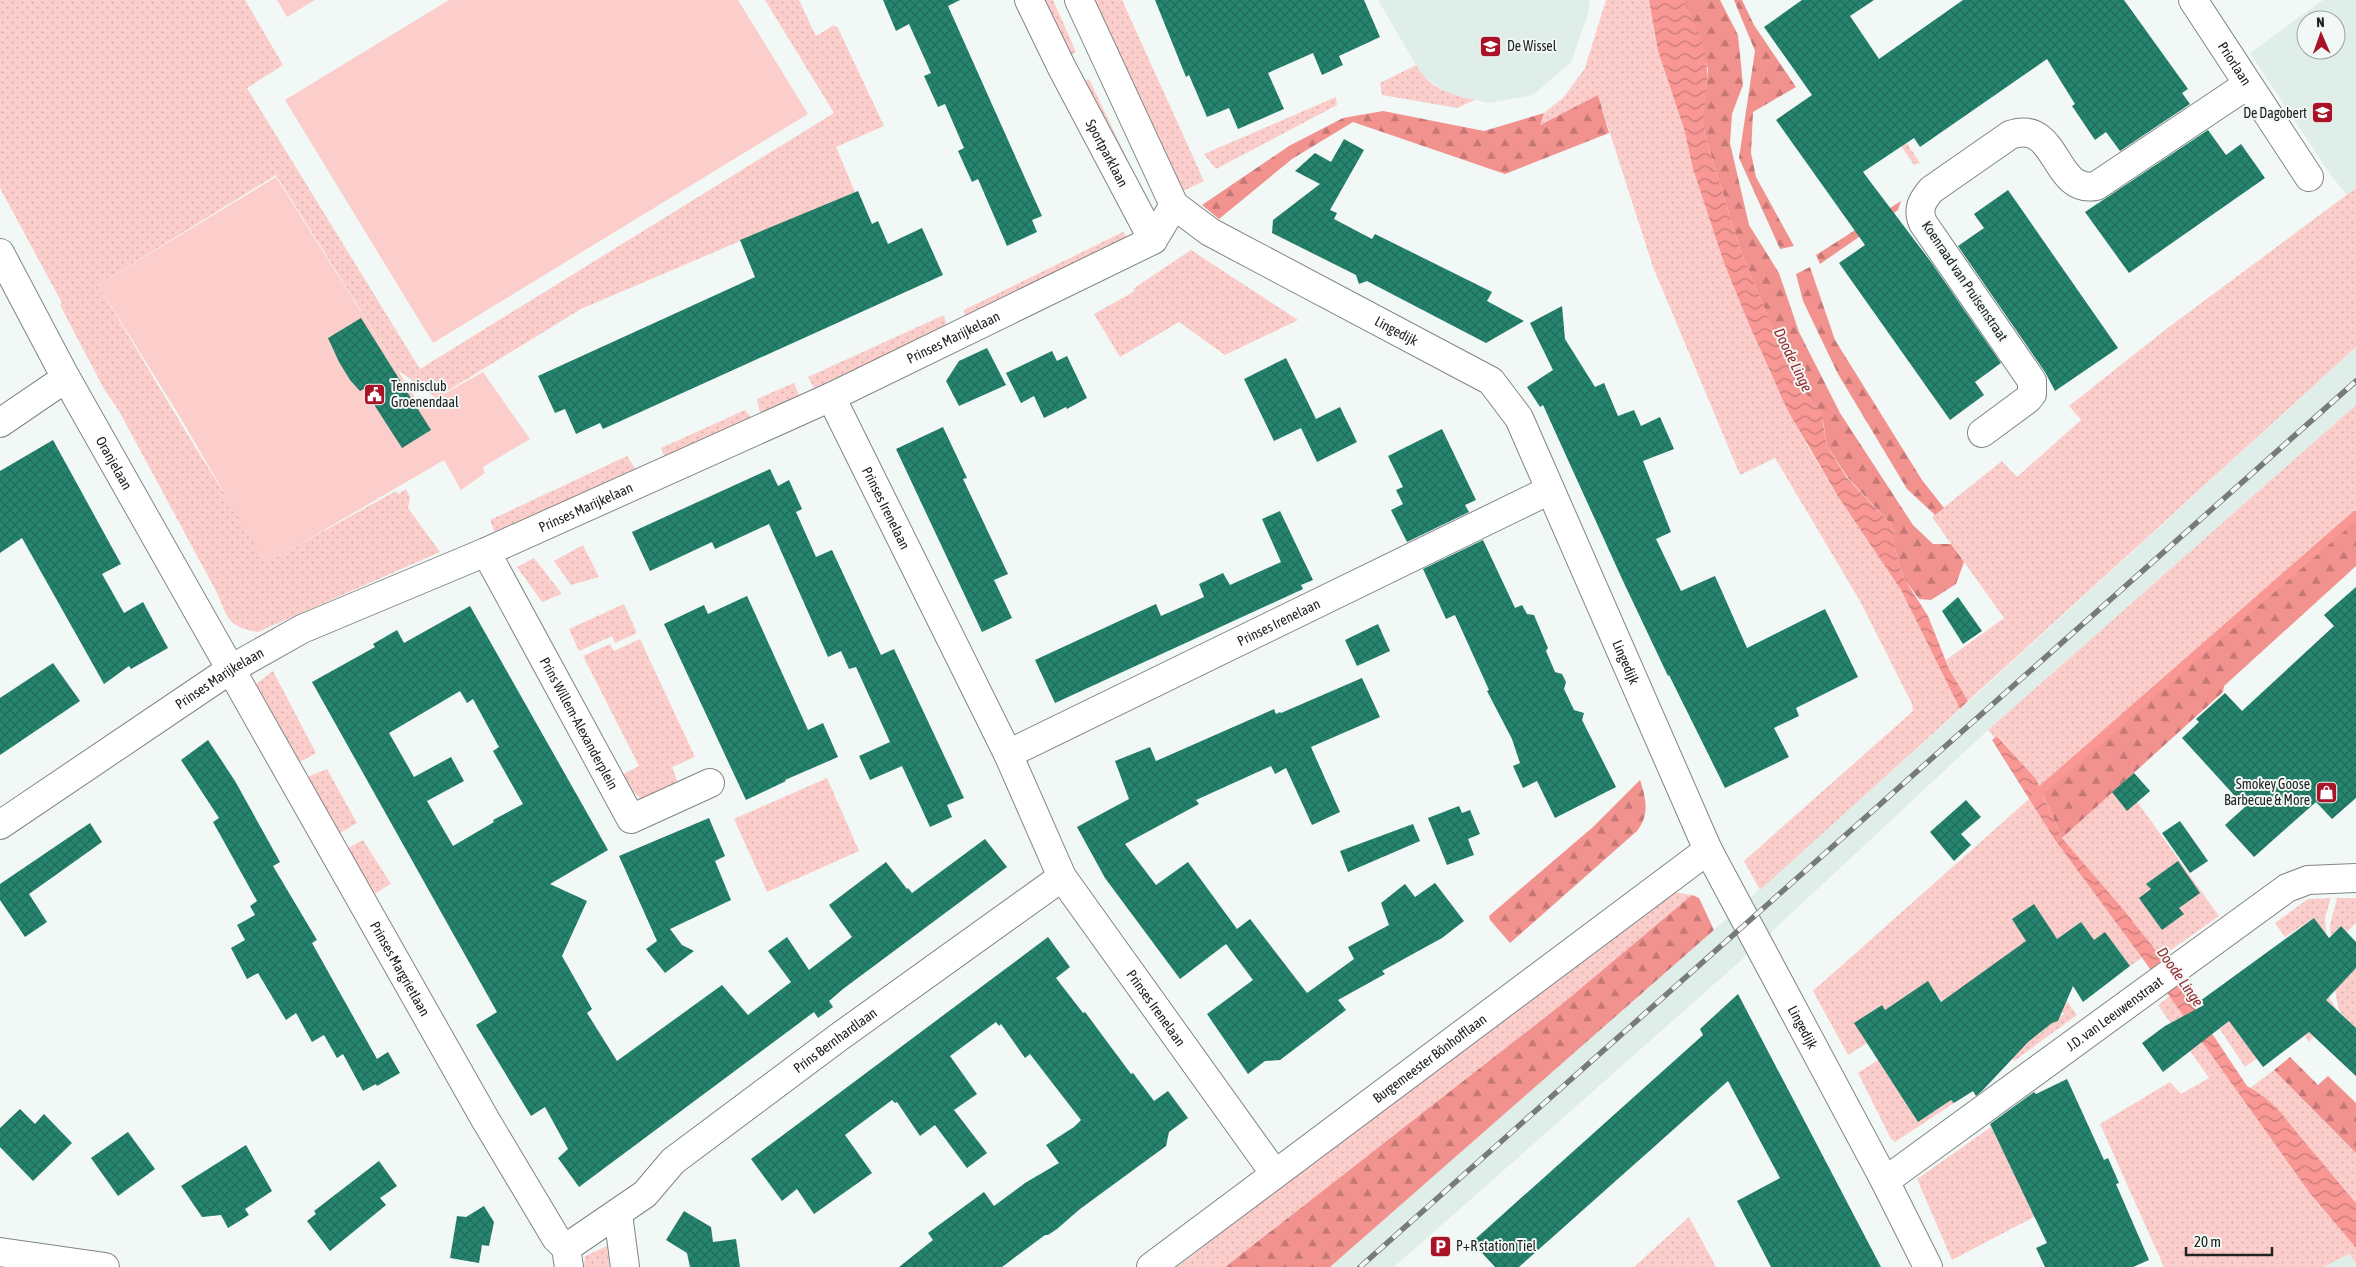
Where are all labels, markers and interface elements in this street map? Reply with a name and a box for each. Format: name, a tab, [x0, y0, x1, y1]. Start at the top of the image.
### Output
north arrow	[2296, 10, 2346, 60]
text: N	[2316, 14, 2325, 30]
school or university icon: De Wissel	[1479, 34, 1503, 58]
place label: De Wissel	[1507, 38, 1557, 54]
street label: Priorlaan	[2215, 39, 2255, 88]
school or university icon: De Dagobert	[2311, 101, 2335, 125]
place label: De Dagobert	[2243, 105, 2307, 121]
street label: Sportparklaan	[1083, 117, 1132, 190]
street label: Koenraad van Pruisenstraat	[1919, 218, 2011, 344]
street label: Prinses Marijkelaan	[904, 308, 1002, 367]
street label: Lingedijk	[1372, 313, 1421, 349]
water label: Doode Linge	[1771, 325, 1816, 394]
place label: Tennisclub Groenendaal	[391, 378, 459, 410]
public building icon: Tennisclub Groenendaal	[363, 382, 387, 406]
street label: Oranjelaan	[93, 434, 135, 492]
street label: Prinses Irenelaan	[859, 464, 913, 552]
street label: Prinses Marijkelaan	[536, 479, 635, 535]
street label: Prinses Irenelaan	[1235, 595, 1323, 649]
street label: Lingedijk	[1609, 638, 1643, 687]
street label: Prinses Marijkelaan	[172, 644, 266, 712]
street label: Prins Willem-Alexanderplein	[537, 655, 621, 792]
place label: Smokey Goose Barbecue & More	[2224, 776, 2310, 808]
shop icon: Smokey Goose Barbecue & More	[2314, 780, 2338, 804]
street label: Prinses Margrietlaan	[367, 919, 433, 1019]
water label: Doode Linge	[2154, 944, 2207, 1010]
street label: Prinses Irenelaan	[1123, 967, 1189, 1049]
street label: J.D. van Leeuwenstraat	[2063, 973, 2166, 1054]
street label: Lingedijk	[1785, 1003, 1821, 1052]
street label: Prins Bernhardlaan	[790, 1005, 880, 1076]
street label: Burgemeester Bönhofflaan	[1370, 1011, 1490, 1106]
scale bar	[2186, 1224, 2272, 1256]
text: 20 m	[2194, 1233, 2221, 1250]
parking icon: P+R station Tiel	[1428, 1234, 1452, 1258]
place label: P+R station Tiel	[1456, 1238, 1537, 1254]

